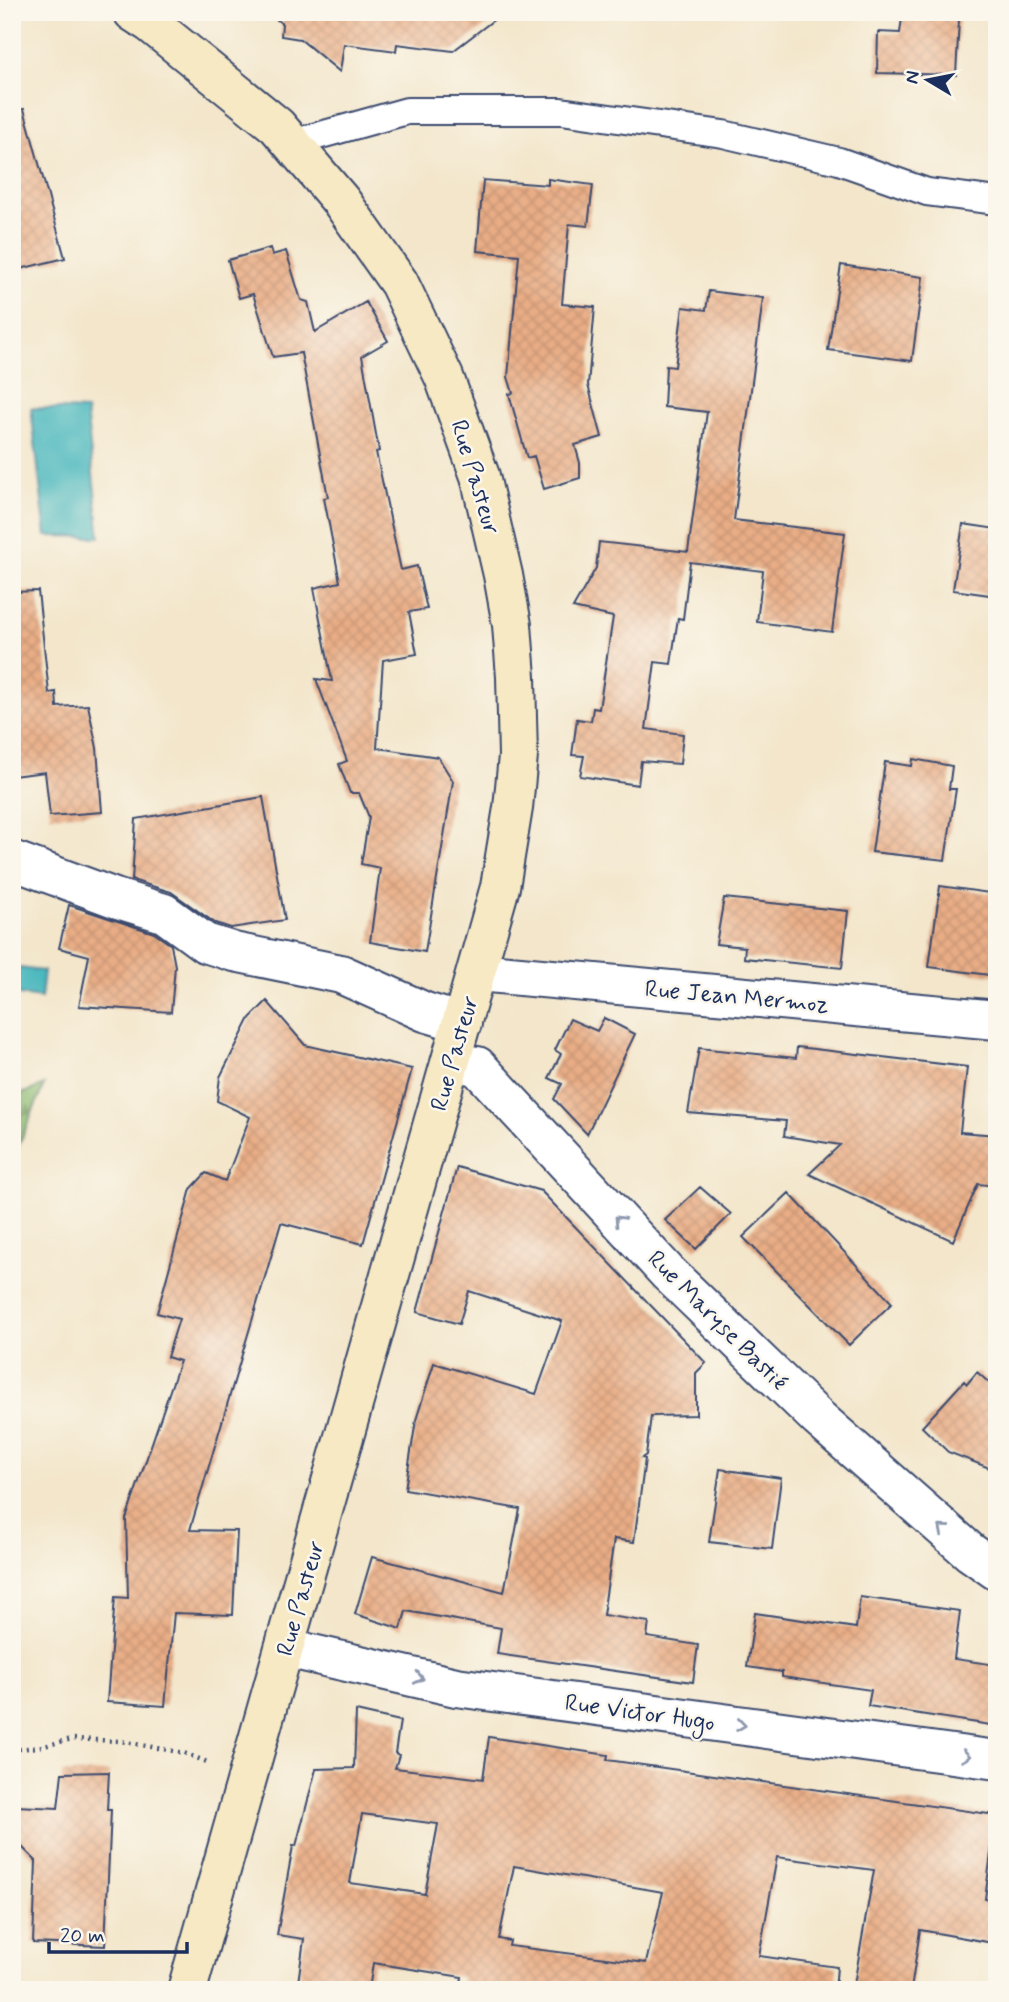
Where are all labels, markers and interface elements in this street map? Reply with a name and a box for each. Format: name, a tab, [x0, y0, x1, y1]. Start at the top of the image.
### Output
north arrow	[894, 46, 964, 116]
text: N	[899, 69, 926, 86]
street label: Rue Pasteur	[442, 416, 507, 539]
street label: Rue Jean Mermoz	[644, 974, 830, 1021]
street label: Rue Pasteur	[424, 992, 487, 1115]
one-way arrow	[615, 1215, 628, 1228]
street label: Rue Maryse Bastié	[640, 1244, 794, 1398]
one-way arrow	[939, 1525, 952, 1537]
street label: Rue Pasteur	[270, 1537, 333, 1660]
one-way arrow	[413, 1670, 425, 1684]
street label: Rue Victor Hugo	[562, 1688, 717, 1741]
one-way arrow	[735, 1718, 747, 1733]
one-way arrow	[960, 1748, 972, 1763]
scale bar	[49, 1911, 187, 1955]
text: 20 m	[60, 1922, 105, 1950]

